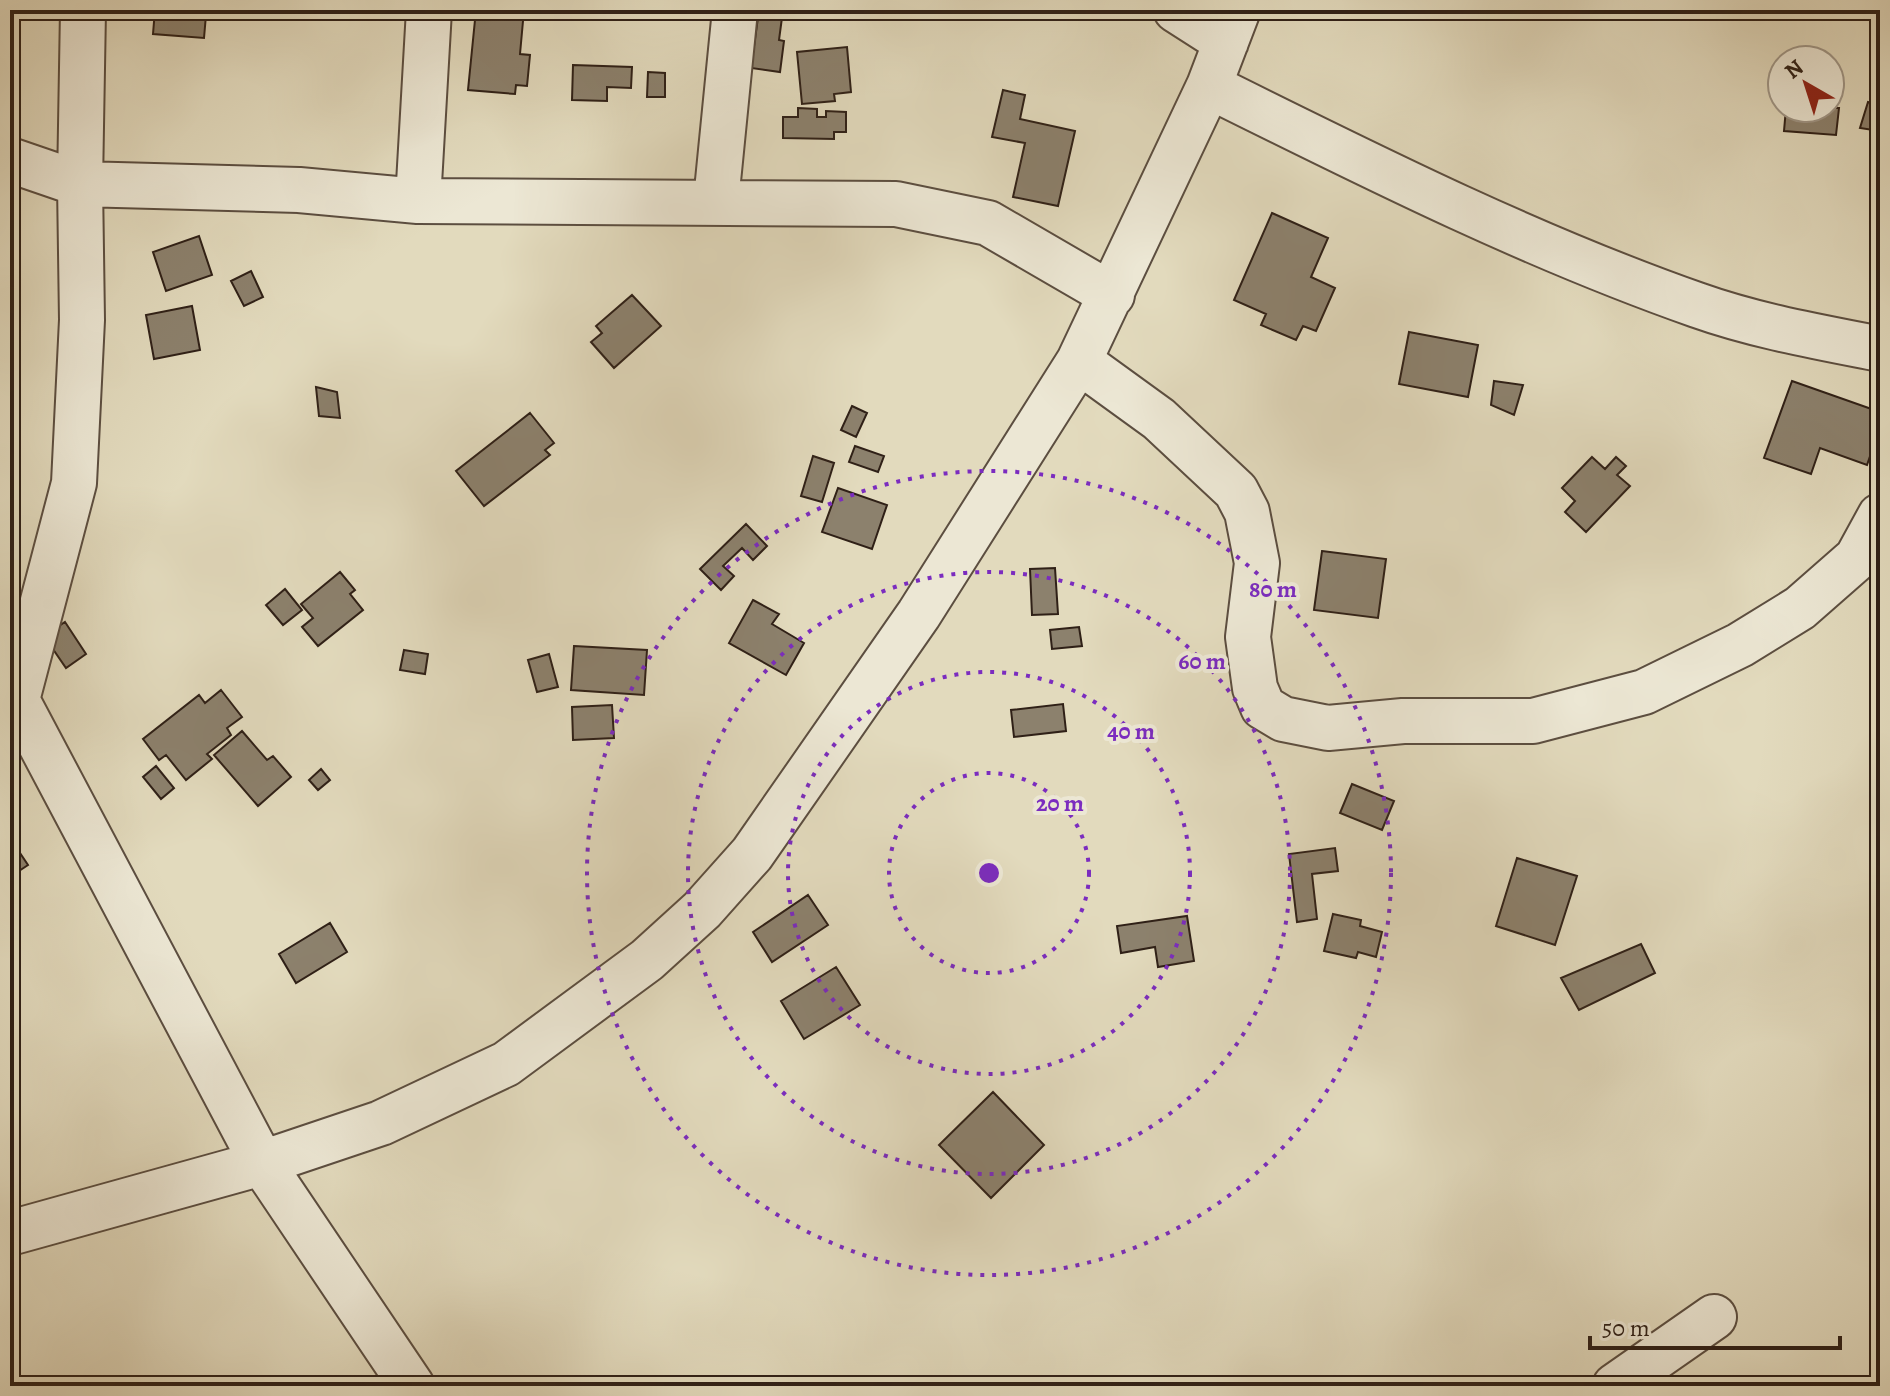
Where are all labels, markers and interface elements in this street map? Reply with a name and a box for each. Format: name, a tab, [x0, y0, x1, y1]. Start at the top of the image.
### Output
north arrow	[1766, 44, 1846, 124]
text: N	[1778, 53, 1810, 86]
text: 80 m	[1249, 573, 1297, 605]
text: 60 m	[1178, 645, 1226, 677]
text: 40 m	[1107, 715, 1155, 747]
text: 20 m	[1036, 787, 1084, 819]
centre of rings	[975, 859, 1003, 887]
scale bar	[1590, 1300, 1840, 1350]
text: 50 m	[1602, 1312, 1650, 1344]

